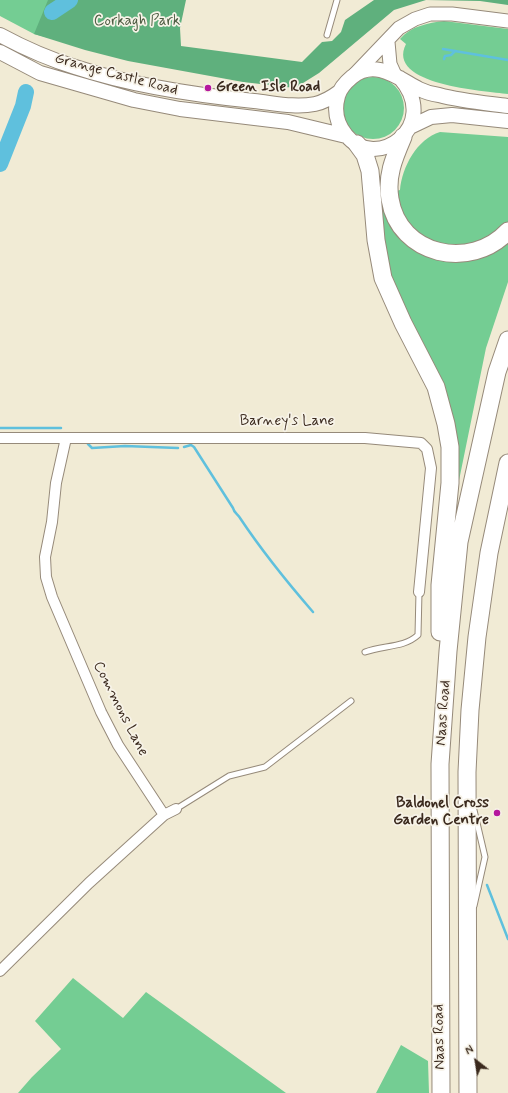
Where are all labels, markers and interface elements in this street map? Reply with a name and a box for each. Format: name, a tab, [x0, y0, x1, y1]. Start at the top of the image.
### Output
park label: Corkagh Park	[94, 13, 180, 31]
street label: Grange Castle Road	[52, 50, 180, 100]
place label: Green Isle Road	[216, 79, 320, 97]
marker: Green Isle Road	[203, 83, 213, 93]
street label: Barney's Lane	[240, 413, 334, 431]
street label: Commons Lane	[88, 659, 152, 759]
street label: Naas Road	[433, 680, 455, 746]
place label: Baldonel Cross Garden Centre	[393, 795, 489, 830]
marker: Baldonel Cross Garden Centre	[492, 808, 502, 818]
street label: Naas Road	[430, 1004, 450, 1070]
north arrow	[456, 1041, 496, 1081]
text: N	[463, 1043, 477, 1059]

